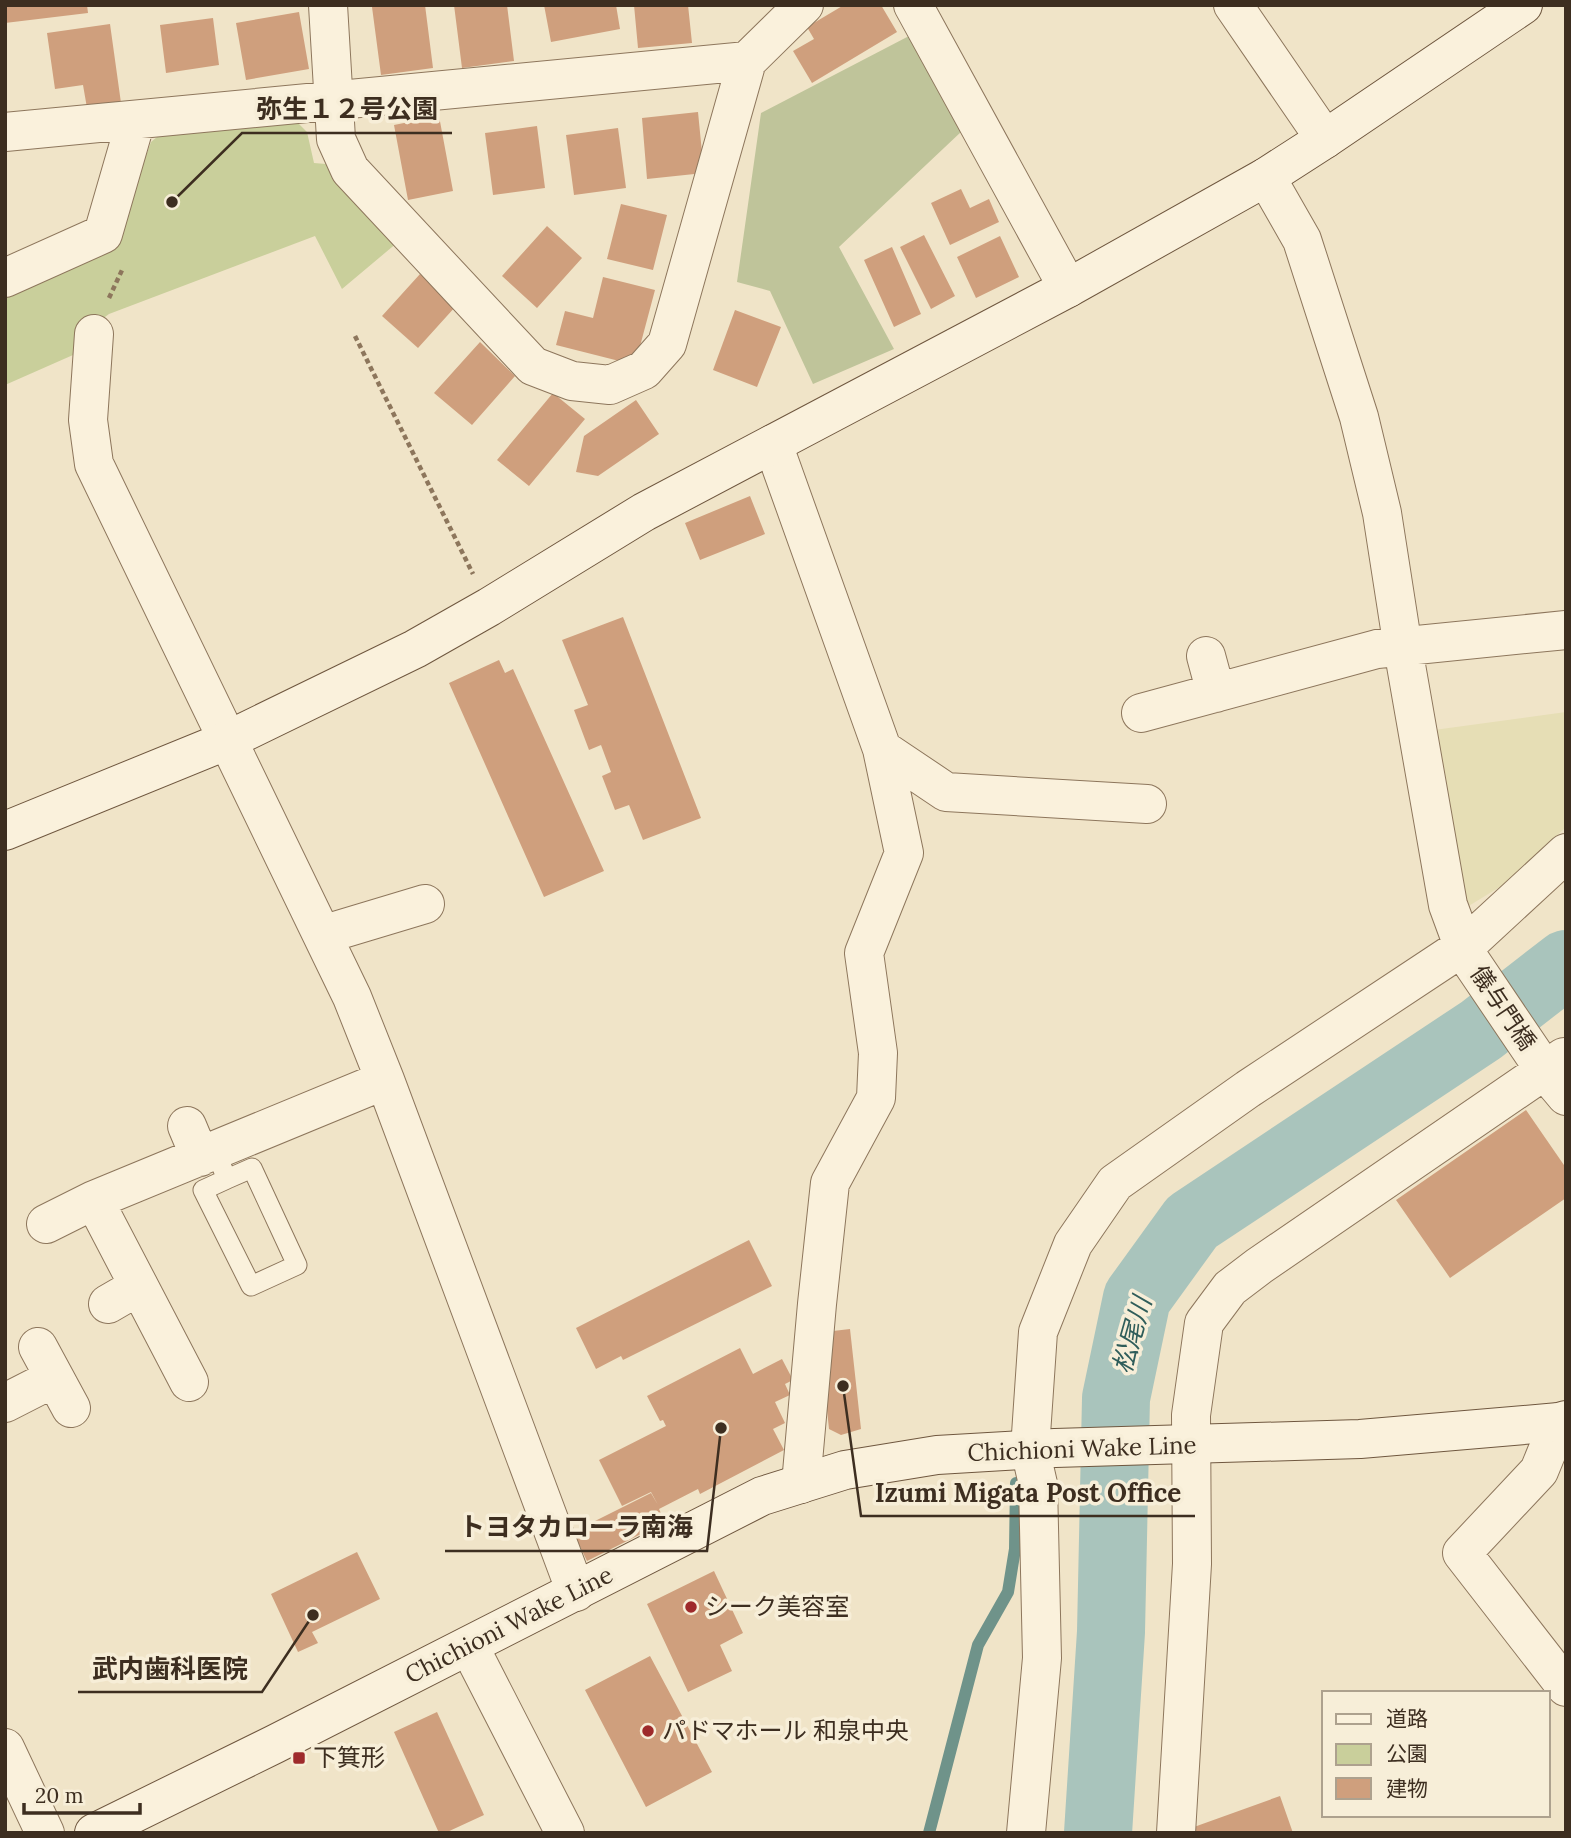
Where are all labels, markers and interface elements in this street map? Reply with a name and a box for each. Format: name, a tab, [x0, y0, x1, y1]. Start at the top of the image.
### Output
callout: 弥生１２号公園	[242, 86, 452, 133]
text: 弥生１２号公園	[256, 92, 438, 125]
street label: 儀与門橋	[1464, 959, 1543, 1056]
water label: 松尾川	[1105, 1290, 1159, 1377]
street label: Chichioni Wake Line	[967, 1429, 1197, 1468]
callout: Izumi Migata Post Office	[861, 1469, 1195, 1516]
text: Izumi Migata Post Office	[875, 1476, 1181, 1509]
callout: トヨタカローラ南海	[445, 1504, 707, 1551]
text: トヨタカローラ南海	[459, 1510, 693, 1543]
street label: Chichioni Wake Line	[400, 1559, 618, 1690]
place label: シーク美容室	[705, 1591, 849, 1622]
marker: シーク美容室	[683, 1599, 699, 1615]
callout: 武内歯科医院	[78, 1645, 262, 1692]
text: 武内歯科医院	[92, 1652, 248, 1685]
legend	[1322, 1691, 1550, 1817]
text: 道路	[1386, 1705, 1428, 1732]
place label: パドマホール 和泉中央	[662, 1715, 909, 1746]
marker: パドマホール 和泉中央	[640, 1723, 656, 1739]
text: 公園	[1386, 1740, 1428, 1767]
place label: 下箕形	[313, 1742, 385, 1773]
marker: 下箕形	[291, 1750, 307, 1766]
scale bar	[24, 1772, 140, 1816]
text: 建物	[1386, 1775, 1428, 1802]
text: 20 m	[35, 1782, 84, 1809]

